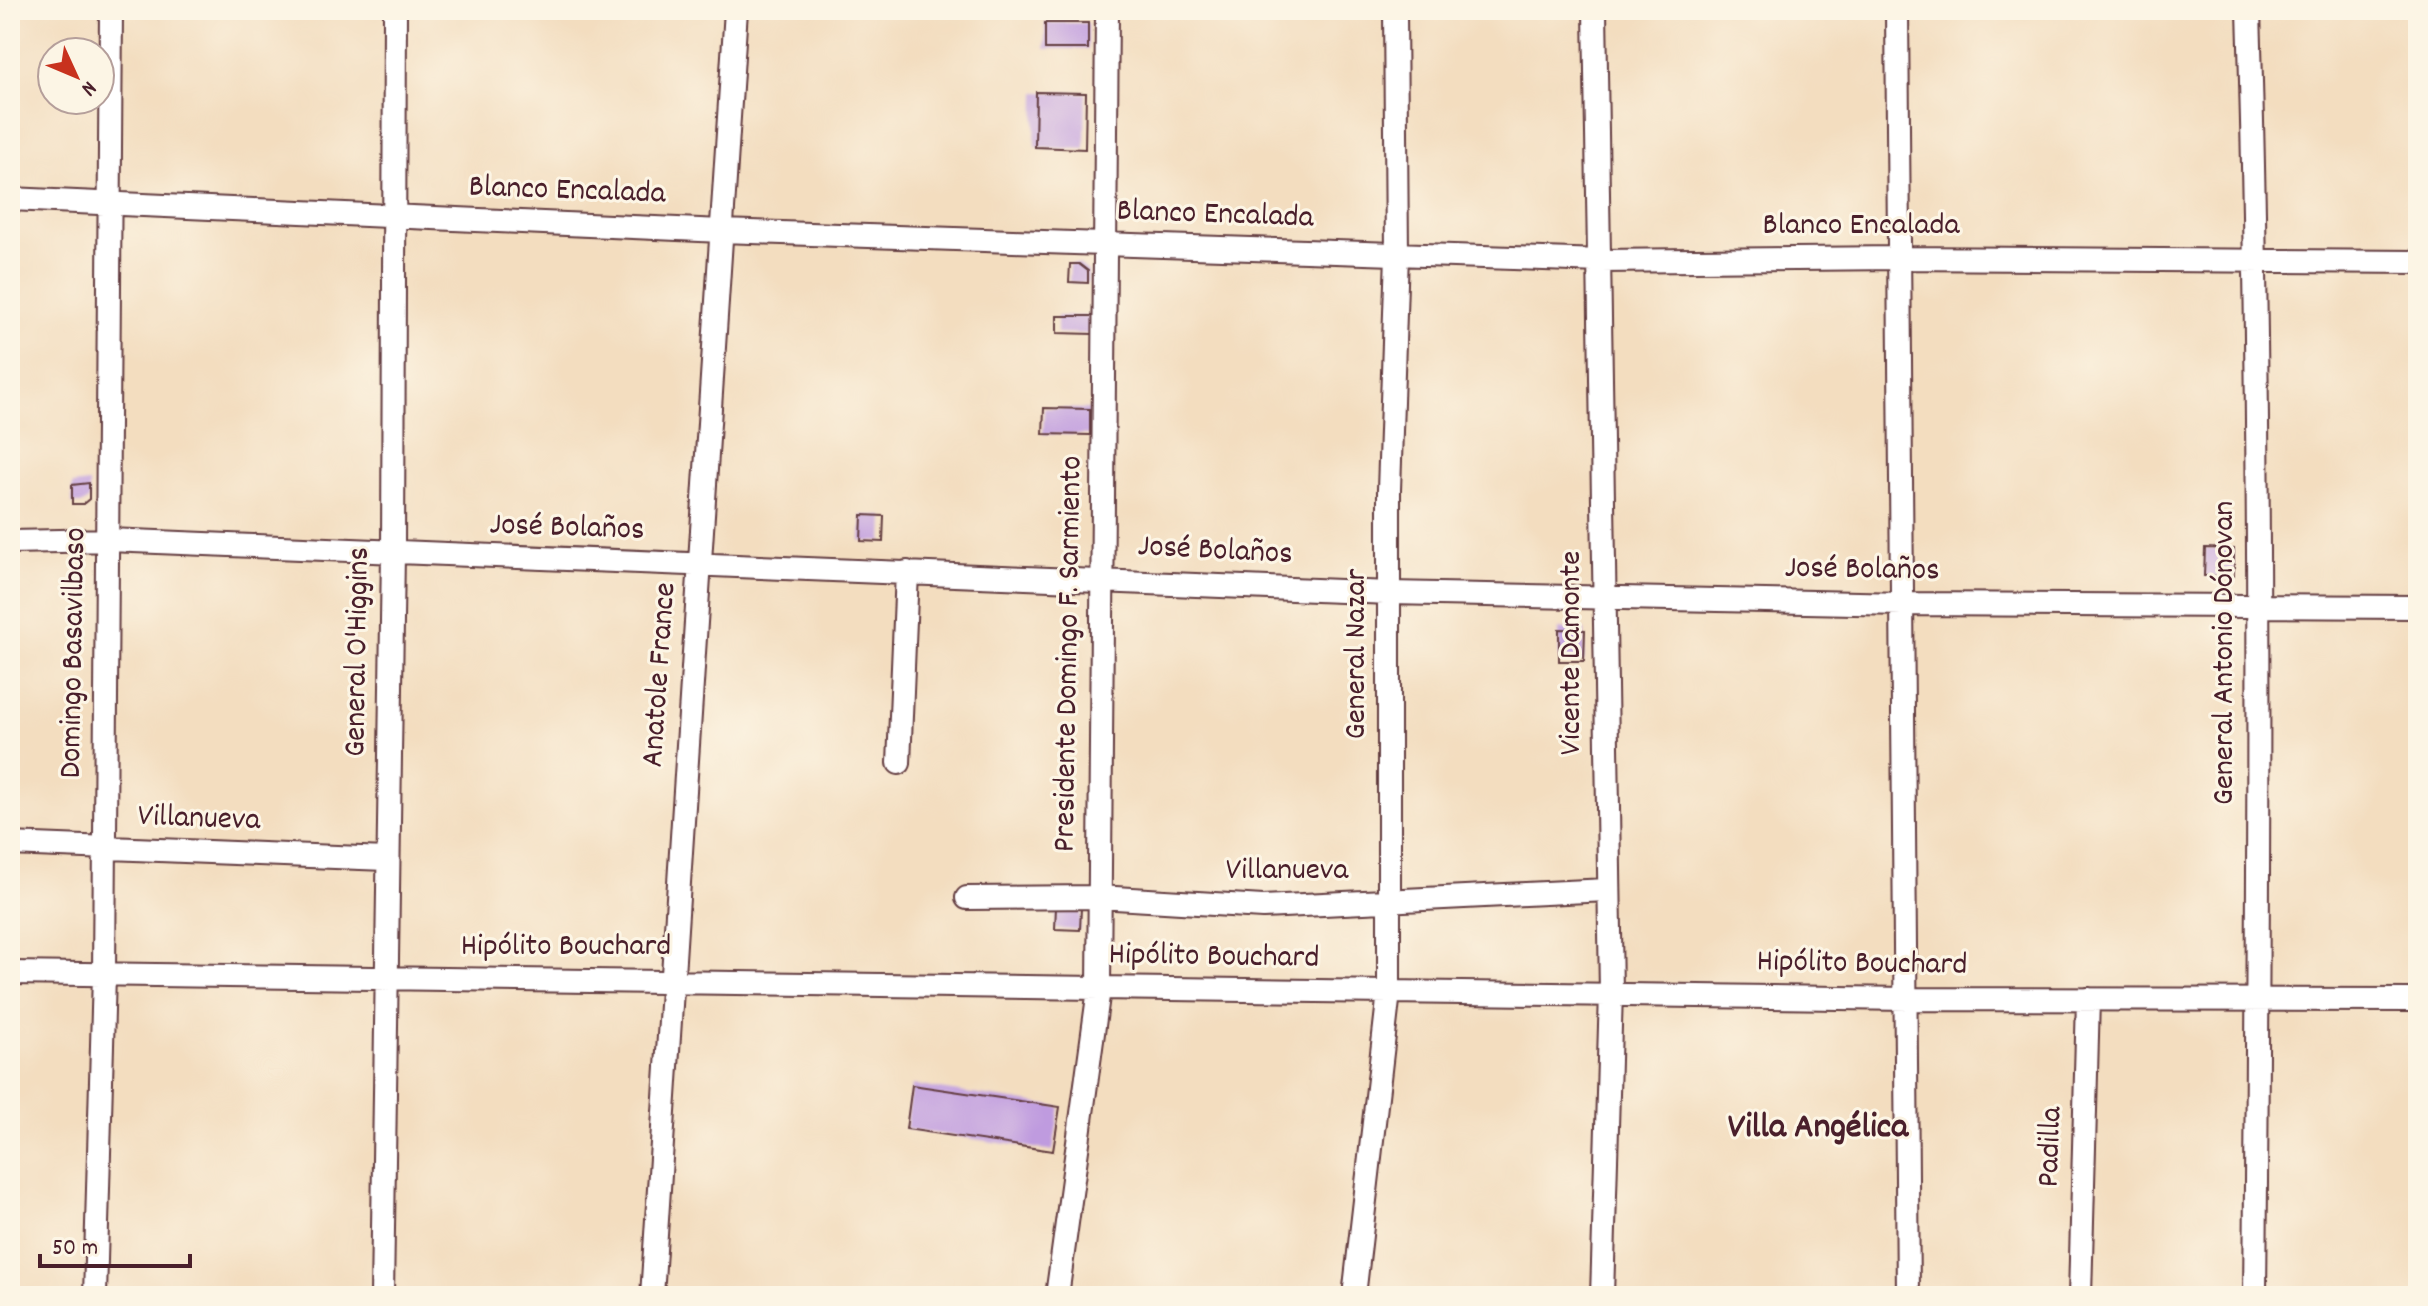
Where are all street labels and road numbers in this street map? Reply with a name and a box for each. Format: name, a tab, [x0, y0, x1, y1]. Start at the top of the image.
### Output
street label: Blanco Encalada	[468, 166, 667, 218]
street label: Blanco Encalada	[1116, 190, 1315, 242]
street label: Blanco Encalada	[1763, 204, 1960, 250]
street label: Presidente Domingo F. Sarmiento	[1044, 455, 1096, 853]
street label: General Antonio Dónovan	[2203, 501, 2249, 805]
street label: José Bolaños	[489, 503, 645, 555]
street label: José Bolaños	[1136, 525, 1294, 579]
street label: Domingo Basavilbaso	[50, 527, 100, 779]
street label: General O'Higgins	[334, 547, 384, 757]
street label: José Bolaños	[1784, 547, 1940, 595]
street label: Vicente Damonte	[1550, 551, 1596, 755]
street label: General Nazar	[1335, 568, 1381, 739]
street label: Anatole France	[632, 581, 690, 769]
street label: Villanueva	[137, 795, 262, 845]
street label: Villanueva	[1226, 849, 1349, 895]
street label: Hipólito Bouchard	[461, 925, 671, 971]
street label: Hipólito Bouchard	[1108, 933, 1320, 983]
street label: Hipólito Bouchard	[1756, 940, 1968, 990]
street label: Padilla	[2028, 1105, 2076, 1188]

